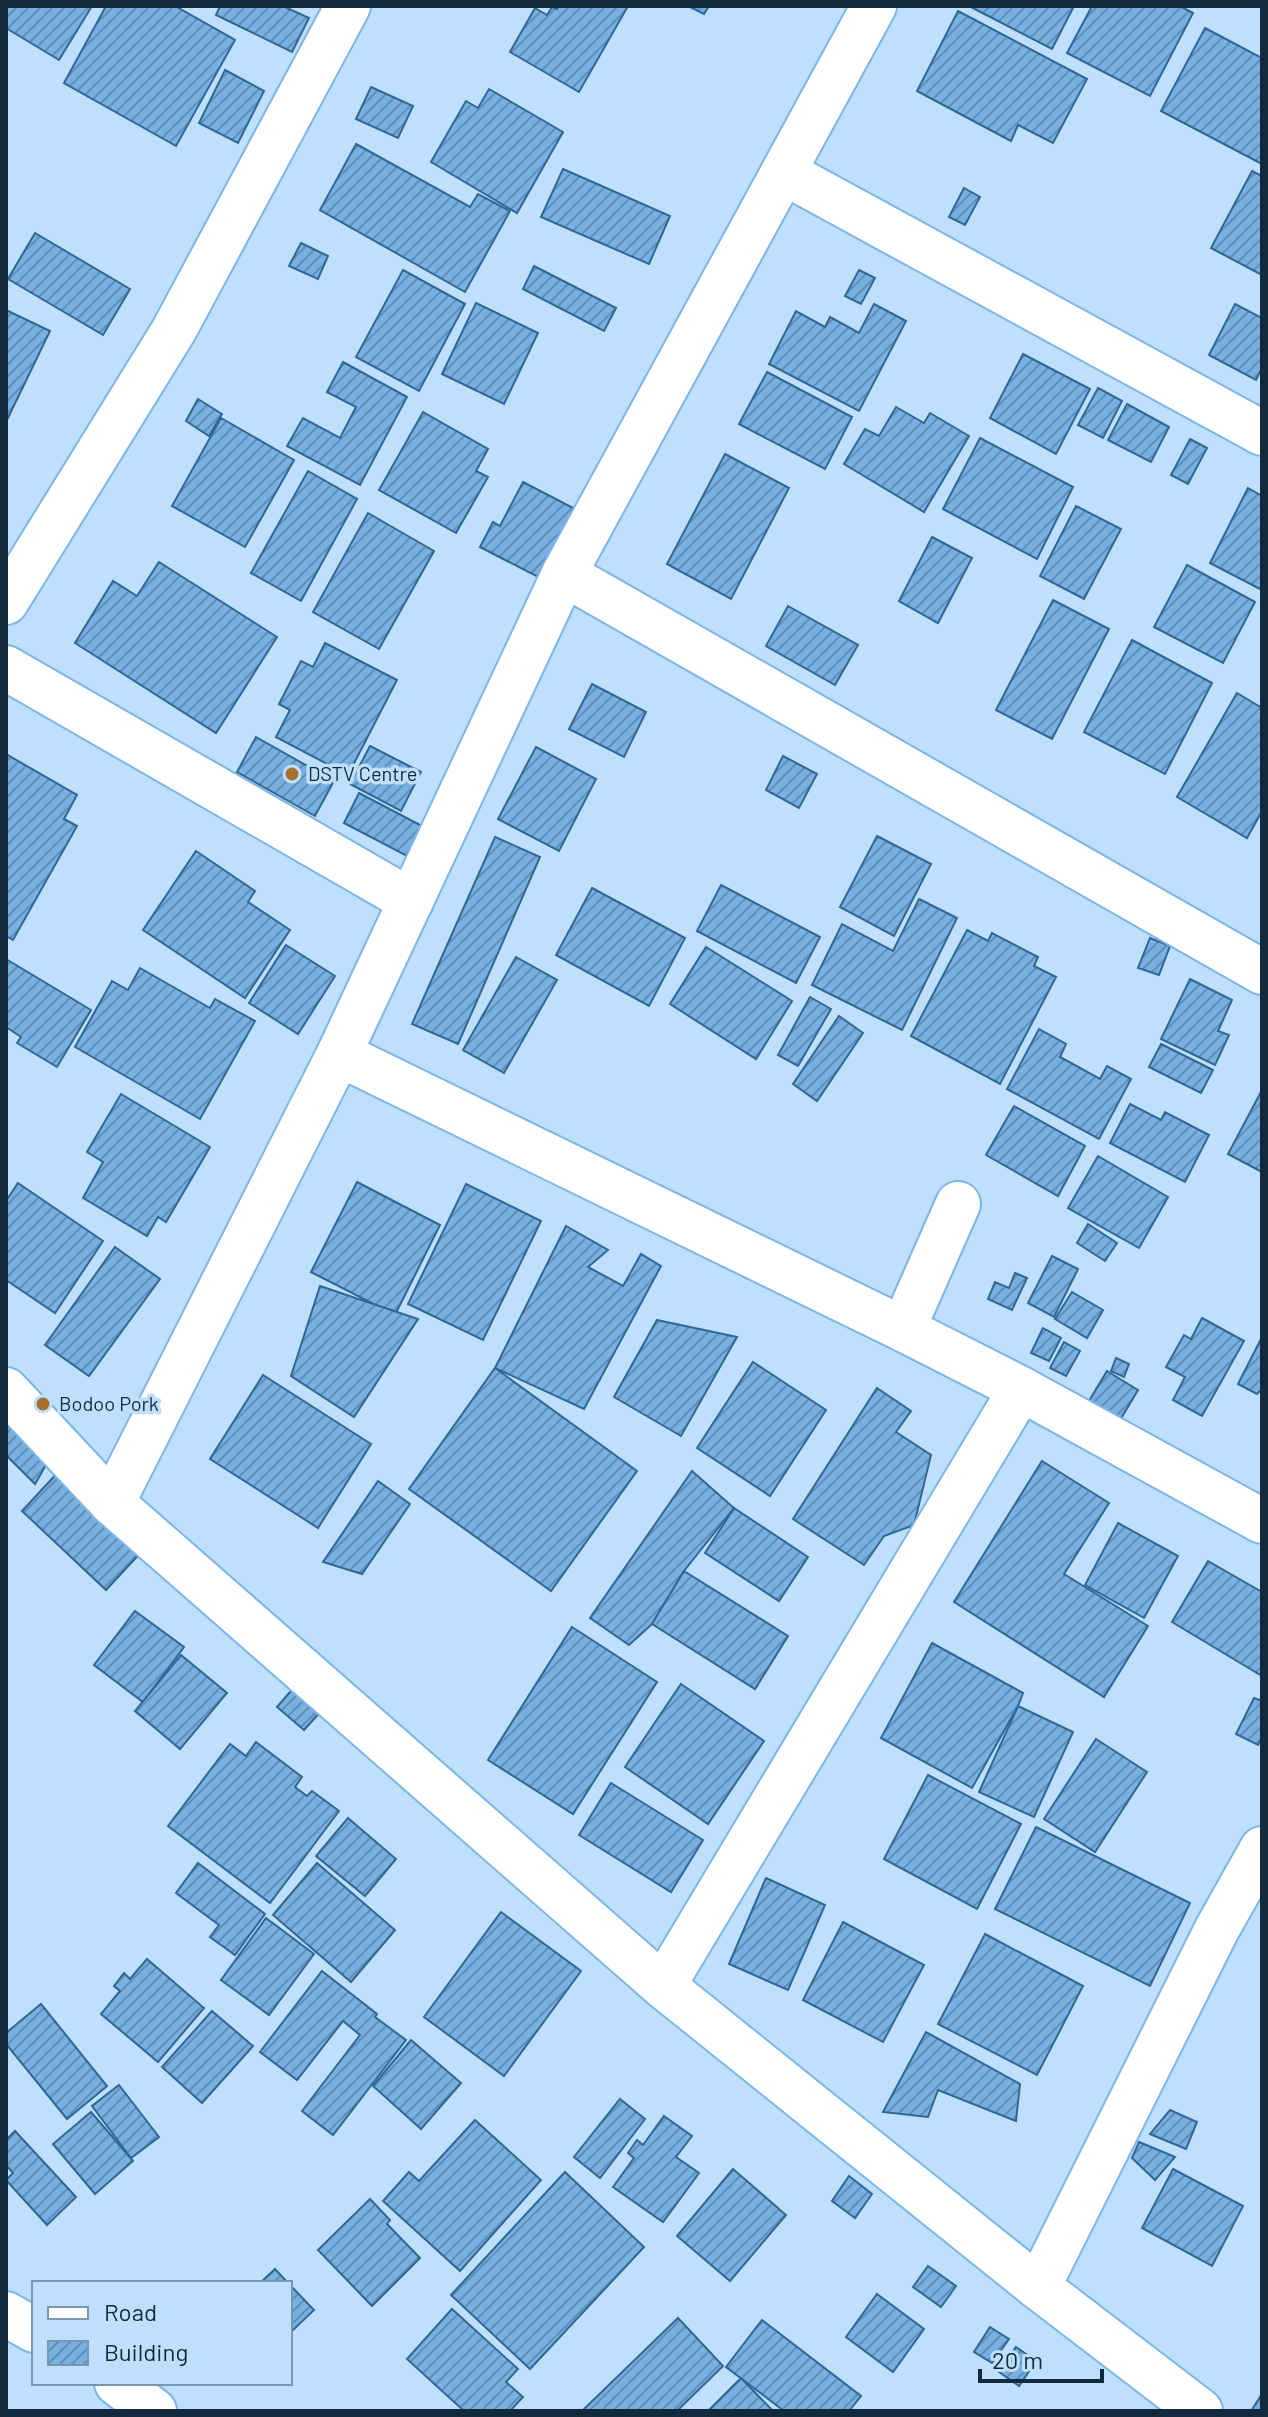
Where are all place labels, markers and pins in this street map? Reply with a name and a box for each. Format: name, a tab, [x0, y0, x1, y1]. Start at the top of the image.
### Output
place label: DSTV Centre	[308, 761, 417, 785]
marker: DSTV Centre	[283, 765, 301, 783]
place label: Bodoo Pork	[59, 1391, 159, 1415]
marker: Bodoo Pork	[34, 1395, 52, 1413]

